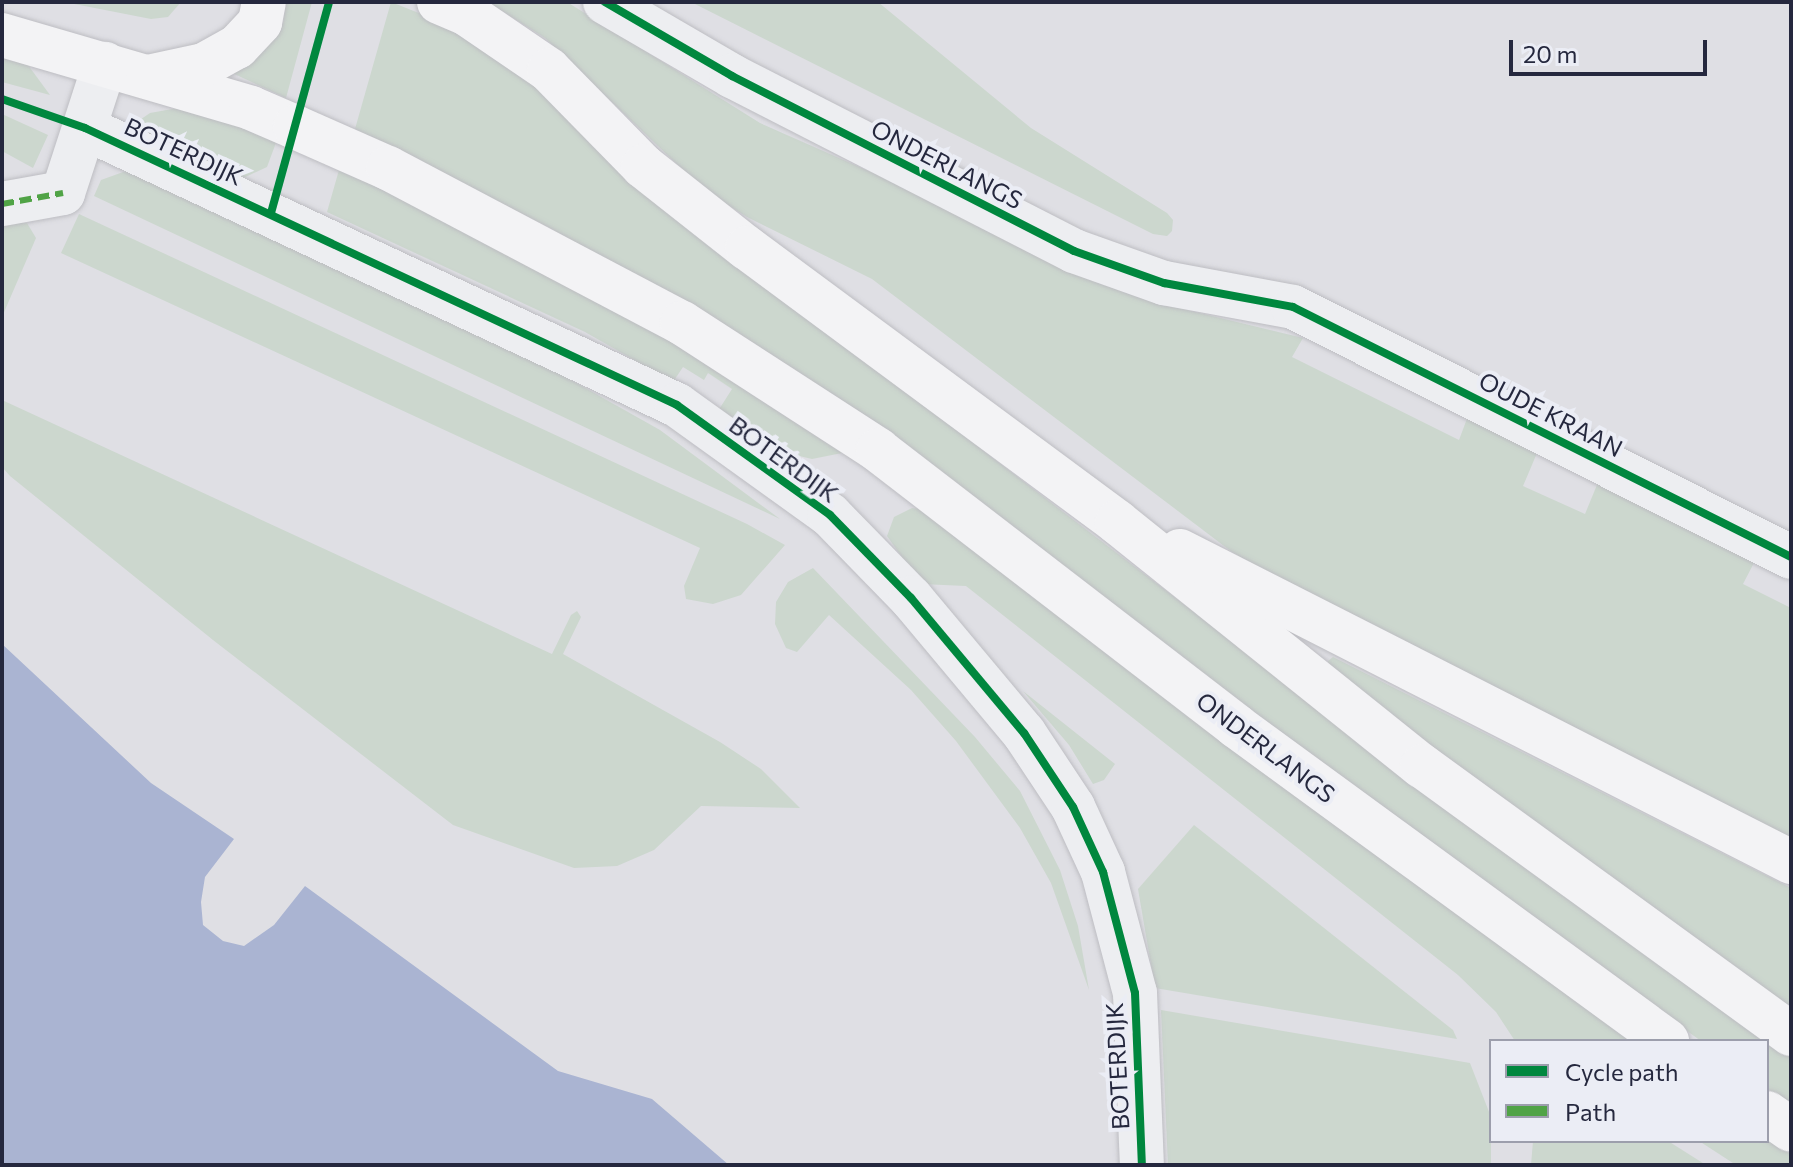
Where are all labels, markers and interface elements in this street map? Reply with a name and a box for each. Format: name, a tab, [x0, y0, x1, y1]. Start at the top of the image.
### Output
scale bar	[1513, 24, 1711, 74]
text: 20 m	[1523, 39, 1577, 68]
street label: BOTERDIJK	[120, 111, 248, 191]
street label: ONDERLANGS	[867, 114, 1027, 214]
street label: OUDE KRAAN	[1474, 366, 1628, 462]
street label: BOTERDIJK	[724, 410, 844, 508]
street label: ONDERLANGS	[1191, 686, 1341, 808]
street label: BOTERDIJK	[1099, 1002, 1135, 1130]
legend	[1489, 1039, 1769, 1143]
text: Cycle path	[1565, 1057, 1679, 1086]
text: Path	[1565, 1097, 1616, 1126]

